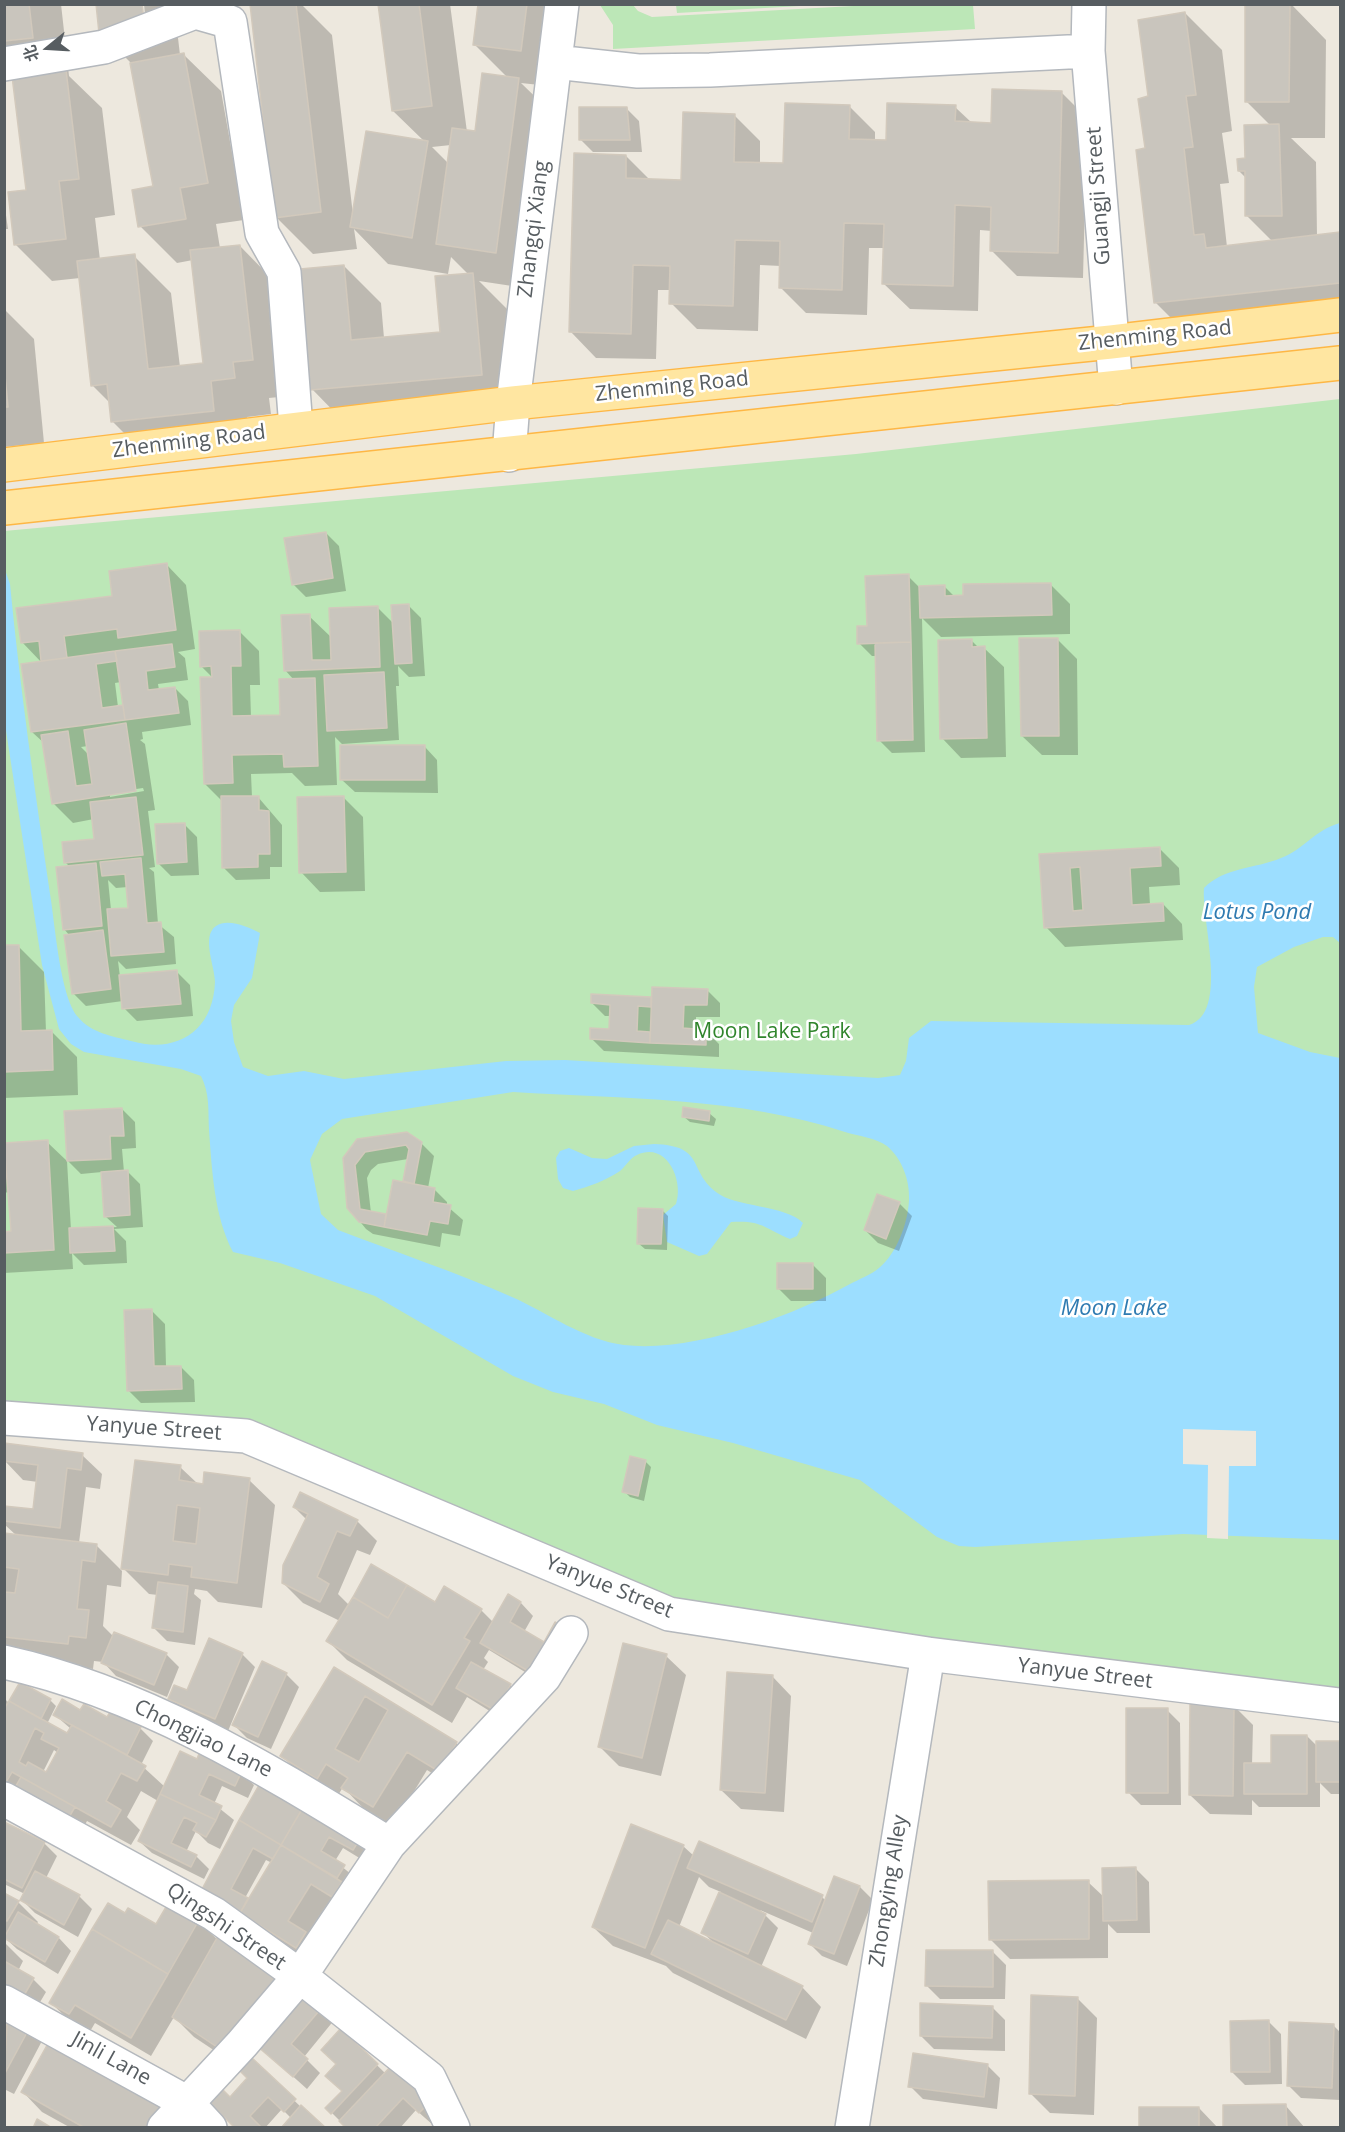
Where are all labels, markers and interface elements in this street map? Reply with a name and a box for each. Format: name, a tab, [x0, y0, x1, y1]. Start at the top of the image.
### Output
north arrow	[18, 18, 78, 78]
text: 北	[18, 43, 44, 65]
street label: Guangji Street	[1082, 126, 1116, 266]
street label: Zhangqi Xiang	[513, 159, 555, 299]
street label: Zhenming Road	[1077, 315, 1233, 357]
street label: Zhenming Road	[594, 366, 750, 408]
street label: Zhenming Road	[111, 420, 267, 464]
water label: Lotus Pond	[1203, 900, 1311, 926]
park label: Moon Lake Park	[693, 1019, 851, 1045]
water label: Moon Lake	[1061, 1296, 1167, 1322]
street label: Yanyue Street	[85, 1412, 223, 1446]
street label: Yanyue Street	[541, 1550, 677, 1624]
street label: Yanyue Street	[1016, 1653, 1154, 1695]
street label: Chongjiao Lane	[130, 1695, 276, 1783]
street label: Zhongying Alley	[865, 1813, 913, 1969]
street label: Qingshi Street	[162, 1878, 290, 1976]
street label: Jinli Lane	[67, 2027, 155, 2091]

